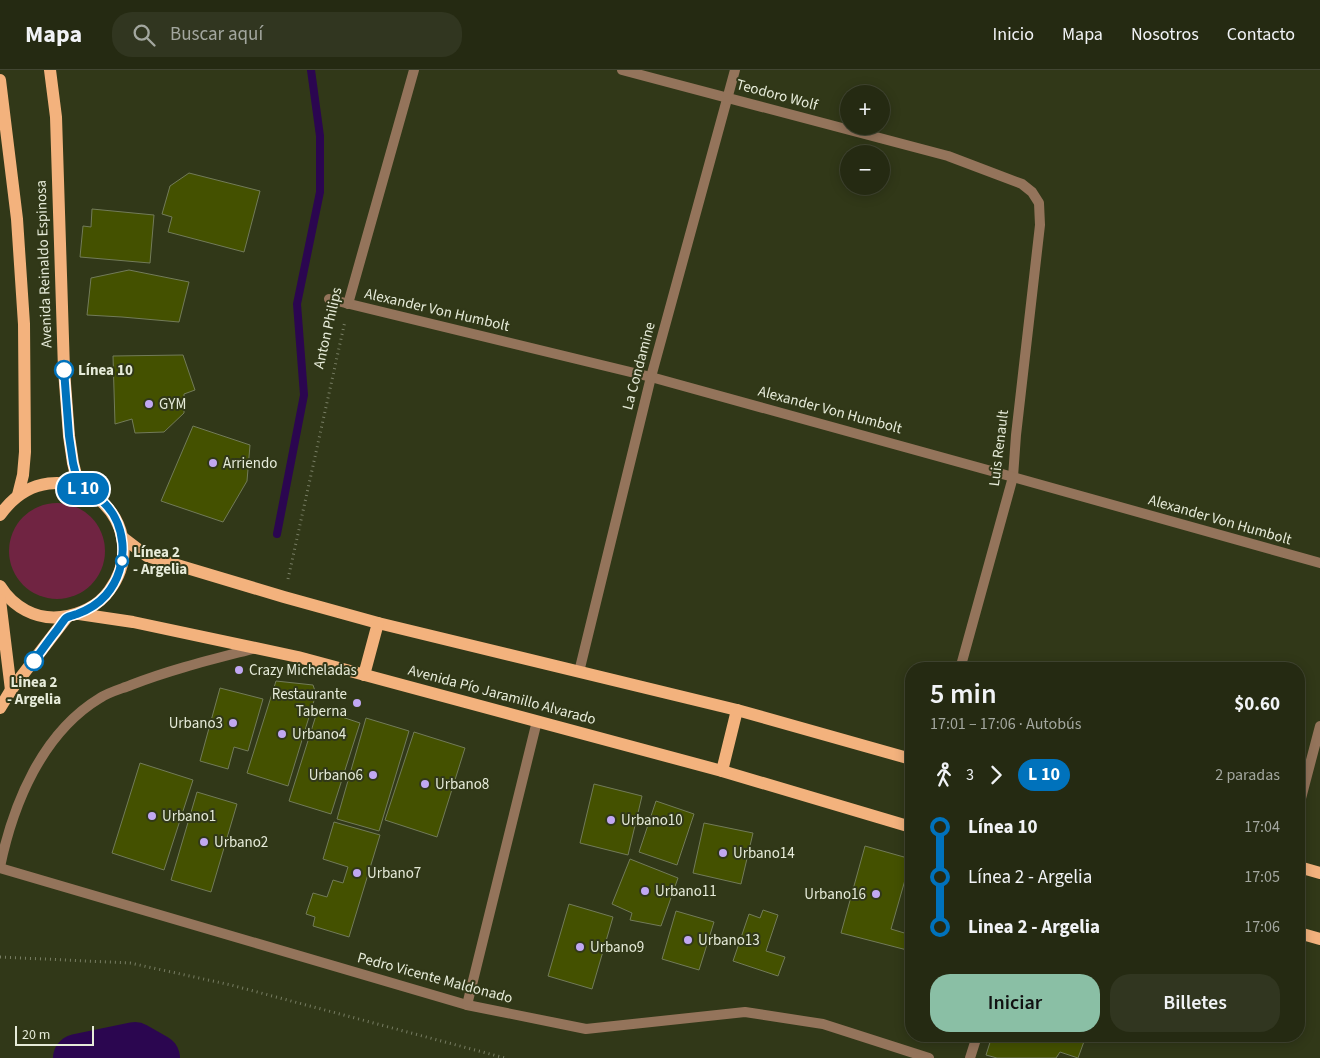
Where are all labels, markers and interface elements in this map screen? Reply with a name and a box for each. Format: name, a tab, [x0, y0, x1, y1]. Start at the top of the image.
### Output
search box	[112, 12, 462, 57]
text: Mapa	[25, 17, 82, 52]
icon: search	[130, 21, 158, 49]
text: Buscar aquí	[170, 21, 263, 48]
text: Inicio	[993, 22, 1034, 47]
text: Mapa	[1062, 22, 1103, 47]
text: Nosotros	[1131, 22, 1199, 47]
text: Contacto	[1227, 22, 1295, 47]
street label: Teodoro Wolf	[734, 74, 821, 116]
map controls	[840, 85, 890, 195]
button: +	[840, 85, 890, 135]
button: −	[840, 145, 890, 195]
street label: Avenida Reinaldo Espinosa	[31, 180, 57, 348]
street label: Alexander Von Humbolt	[362, 283, 512, 337]
street label: Anton Philips	[308, 285, 348, 371]
street label: La Condamine	[617, 320, 661, 412]
marker: Línea 10	[54, 360, 74, 380]
place label: Línea 10	[78, 360, 133, 381]
street label: Alexander Von Humbolt	[756, 381, 904, 439]
place label: GYM	[159, 394, 186, 415]
marker: GYM	[143, 398, 155, 410]
street label: Luis Renault	[984, 409, 1014, 487]
place label: Arriendo	[223, 453, 277, 474]
marker: Arriendo	[207, 457, 219, 469]
line badge: L 10	[48, 473, 118, 505]
text: L 10	[67, 476, 99, 501]
street label: Alexander Von Humbolt	[1146, 489, 1294, 551]
place label: Línea 2 - Argelia	[133, 542, 187, 580]
marker: Línea 2 - Argelia	[115, 554, 129, 568]
marker: Linea 2 - Argelia	[24, 651, 44, 671]
place label: Crazy Micheladas	[249, 660, 357, 681]
street label: Avenida Pío Jaramillo Alvarado	[406, 660, 598, 730]
marker: Crazy Micheladas	[233, 664, 245, 676]
place label: Linea 2 - Argelia	[7, 672, 61, 710]
text: 5 min	[930, 674, 997, 714]
place label: Restaurante Taberna	[272, 684, 347, 722]
text: $0.60	[1234, 691, 1280, 718]
marker: Restaurante Taberna	[351, 697, 363, 709]
place label: Urbano3	[169, 713, 223, 734]
text: 17:01 – 17:06 · Autobús	[930, 713, 1081, 735]
marker: Urbano3	[227, 717, 239, 729]
place label: Urbano4	[292, 724, 347, 745]
marker: Urbano4	[276, 728, 288, 740]
icon: walk	[930, 761, 958, 789]
icon: forward	[982, 761, 1010, 789]
text: L 10	[1028, 762, 1060, 787]
text: 3	[966, 764, 974, 786]
text: 2 paradas	[1215, 764, 1280, 786]
place label: Urbano6	[309, 765, 363, 786]
marker: Urbano6	[367, 769, 379, 781]
place label: Urbano8	[435, 774, 489, 795]
marker: Urbano8	[419, 778, 431, 790]
place label: Urbano1	[162, 806, 216, 827]
marker: Urbano1	[146, 810, 158, 822]
place label: Urbano10	[621, 810, 683, 831]
marker: Urbano10	[605, 814, 617, 826]
text: Línea 10	[968, 814, 1037, 841]
text: 17:04	[1244, 816, 1280, 838]
place label: Urbano2	[214, 832, 268, 853]
marker: Urbano2	[198, 836, 210, 848]
place label: Urbano14	[733, 843, 795, 864]
marker: Urbano14	[717, 847, 729, 859]
place label: Urbano7	[367, 863, 421, 884]
text: Línea 2 - Argelia	[968, 864, 1092, 891]
text: 17:05	[1244, 866, 1280, 888]
marker: Urbano7	[351, 867, 363, 879]
place label: Urbano11	[655, 881, 717, 902]
place label: Urbano16	[804, 884, 866, 905]
marker: Urbano11	[639, 885, 651, 897]
marker: Urbano16	[870, 888, 882, 900]
text: Linea 2 - Argelia	[968, 914, 1100, 941]
text: 17:06	[1244, 916, 1280, 938]
place label: Urbano13	[698, 930, 760, 951]
marker: Urbano13	[682, 934, 694, 946]
place label: Urbano9	[590, 937, 644, 958]
marker: Urbano9	[574, 941, 586, 953]
street label: Pedro Vicente Maldonado	[355, 947, 515, 1009]
button: Iniciar	[930, 974, 1100, 1032]
button: Billetes	[1110, 974, 1280, 1032]
scale bar	[15, 1023, 94, 1046]
text: 20 m	[22, 1025, 50, 1045]

